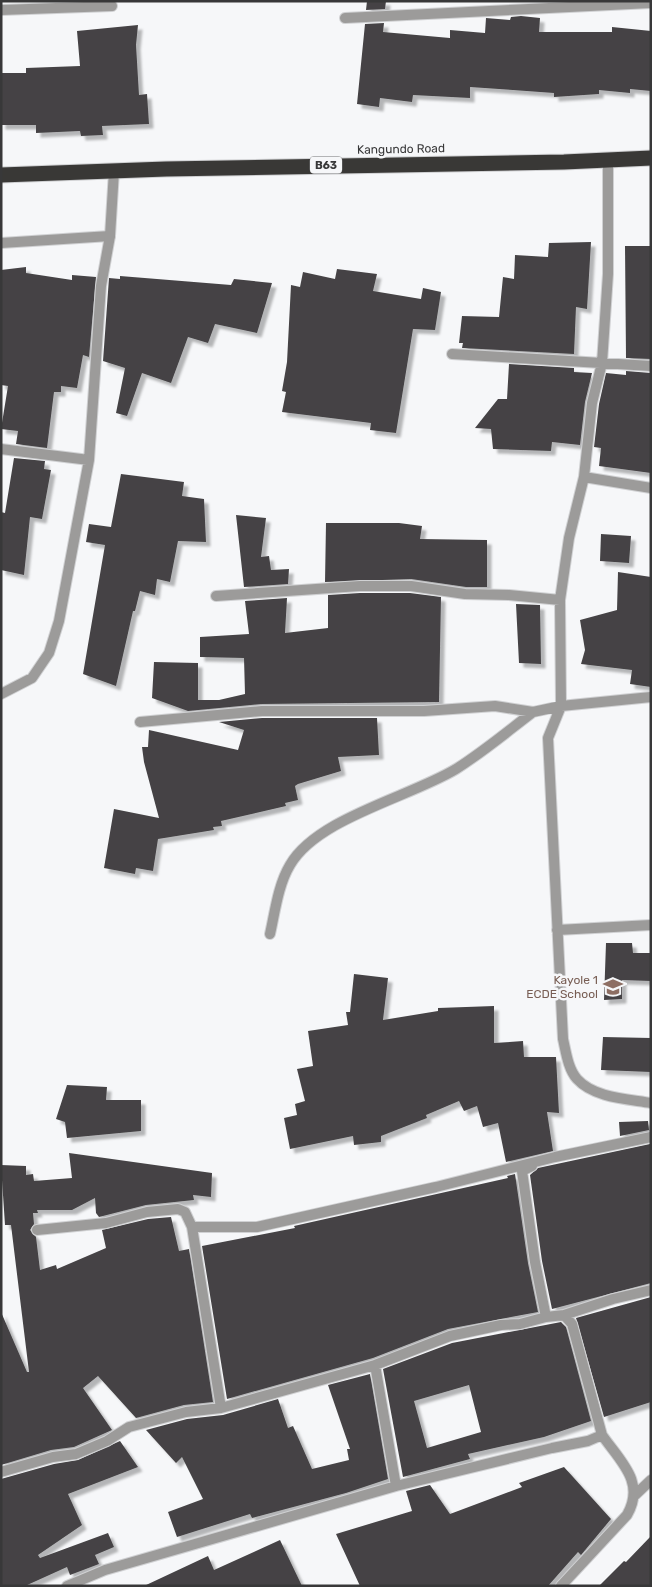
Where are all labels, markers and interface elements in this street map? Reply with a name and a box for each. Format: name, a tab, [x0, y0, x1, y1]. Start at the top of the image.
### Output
street label: Kangundo Road	[357, 141, 445, 157]
road number: B63	[310, 156, 342, 174]
place label: Kayole 1 ECDE School	[526, 973, 598, 1001]
school or university icon: Kayole 1 ECDE School	[602, 976, 624, 998]

